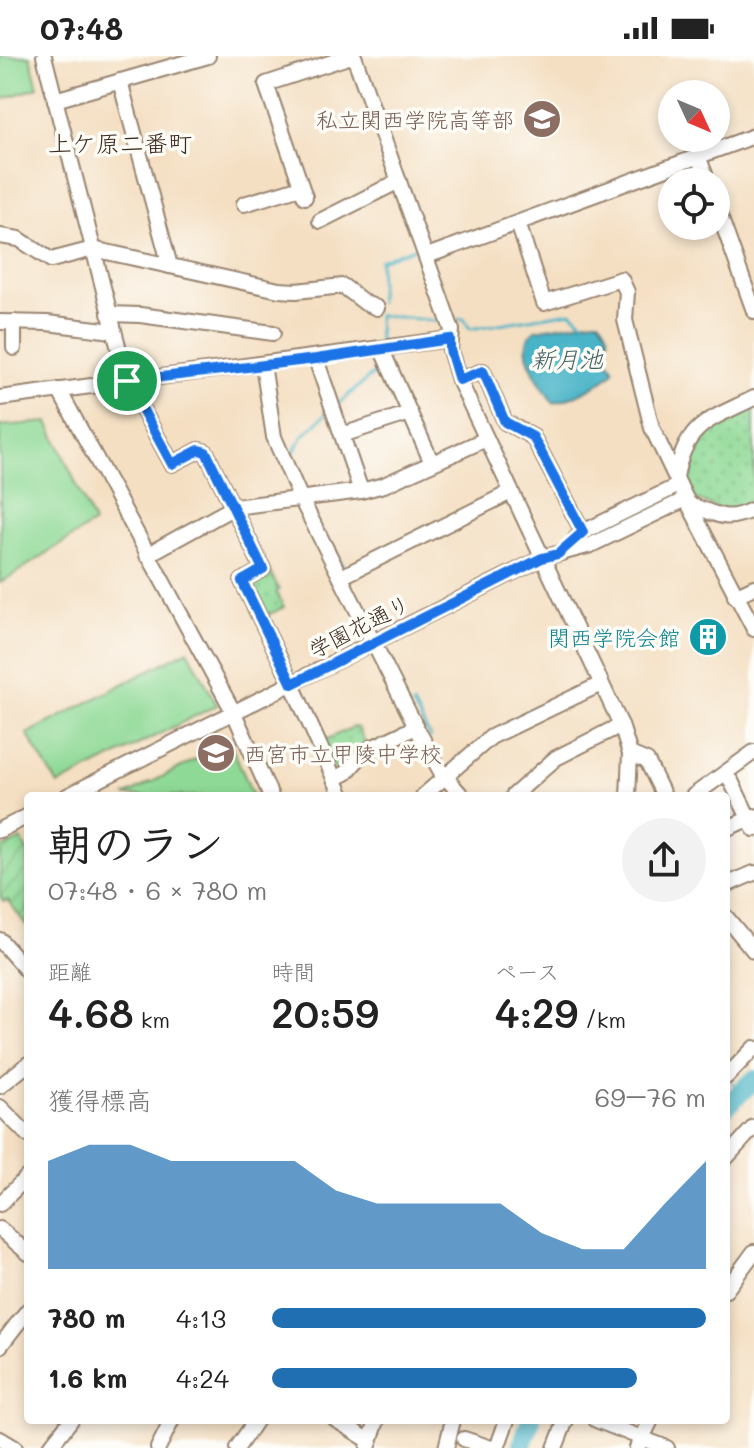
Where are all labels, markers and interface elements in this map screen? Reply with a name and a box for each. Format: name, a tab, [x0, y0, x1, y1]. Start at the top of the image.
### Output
text: 07:48	[40, 8, 123, 48]
north arrow	[658, 80, 730, 152]
map controls	[658, 80, 730, 240]
school or university icon: 私立関西学院高等部	[521, 98, 563, 140]
place label: 私立関西学院高等部	[316, 105, 514, 134]
district label: 上ケ原二番町	[48, 127, 192, 158]
button: locate	[658, 168, 730, 240]
water label: 新月池	[531, 343, 604, 374]
pin	[93, 347, 161, 415]
icon: arrive	[105, 359, 149, 403]
street label: 学園花通り	[303, 588, 415, 664]
building icon: 関西学院会館	[687, 616, 729, 658]
place label: 関西学院会館	[548, 623, 680, 652]
school or university icon: 西宮市立甲陵中学校	[195, 732, 237, 774]
place label: 西宮市立甲陵中学校	[244, 739, 442, 768]
text: 朝のラン	[48, 814, 224, 871]
button: share	[622, 818, 706, 902]
text: 07:48 · 6 × 780 m	[48, 873, 267, 907]
text: 距離	[48, 957, 92, 986]
text: 時間	[271, 957, 315, 986]
text: ペース	[495, 957, 559, 986]
text: 4.68	[48, 986, 134, 1038]
text: 20:59	[271, 986, 379, 1038]
text: 4:29	[495, 986, 578, 1038]
text: km	[134, 1005, 170, 1034]
text: /km	[578, 1005, 626, 1034]
text: 69–76 m	[594, 1080, 706, 1114]
text: 獲得標高	[48, 1083, 152, 1117]
text: 780 m	[48, 1301, 125, 1335]
text: 4:13	[176, 1301, 226, 1335]
text: 1.6 km	[48, 1361, 127, 1395]
text: 4:24	[176, 1361, 229, 1395]

